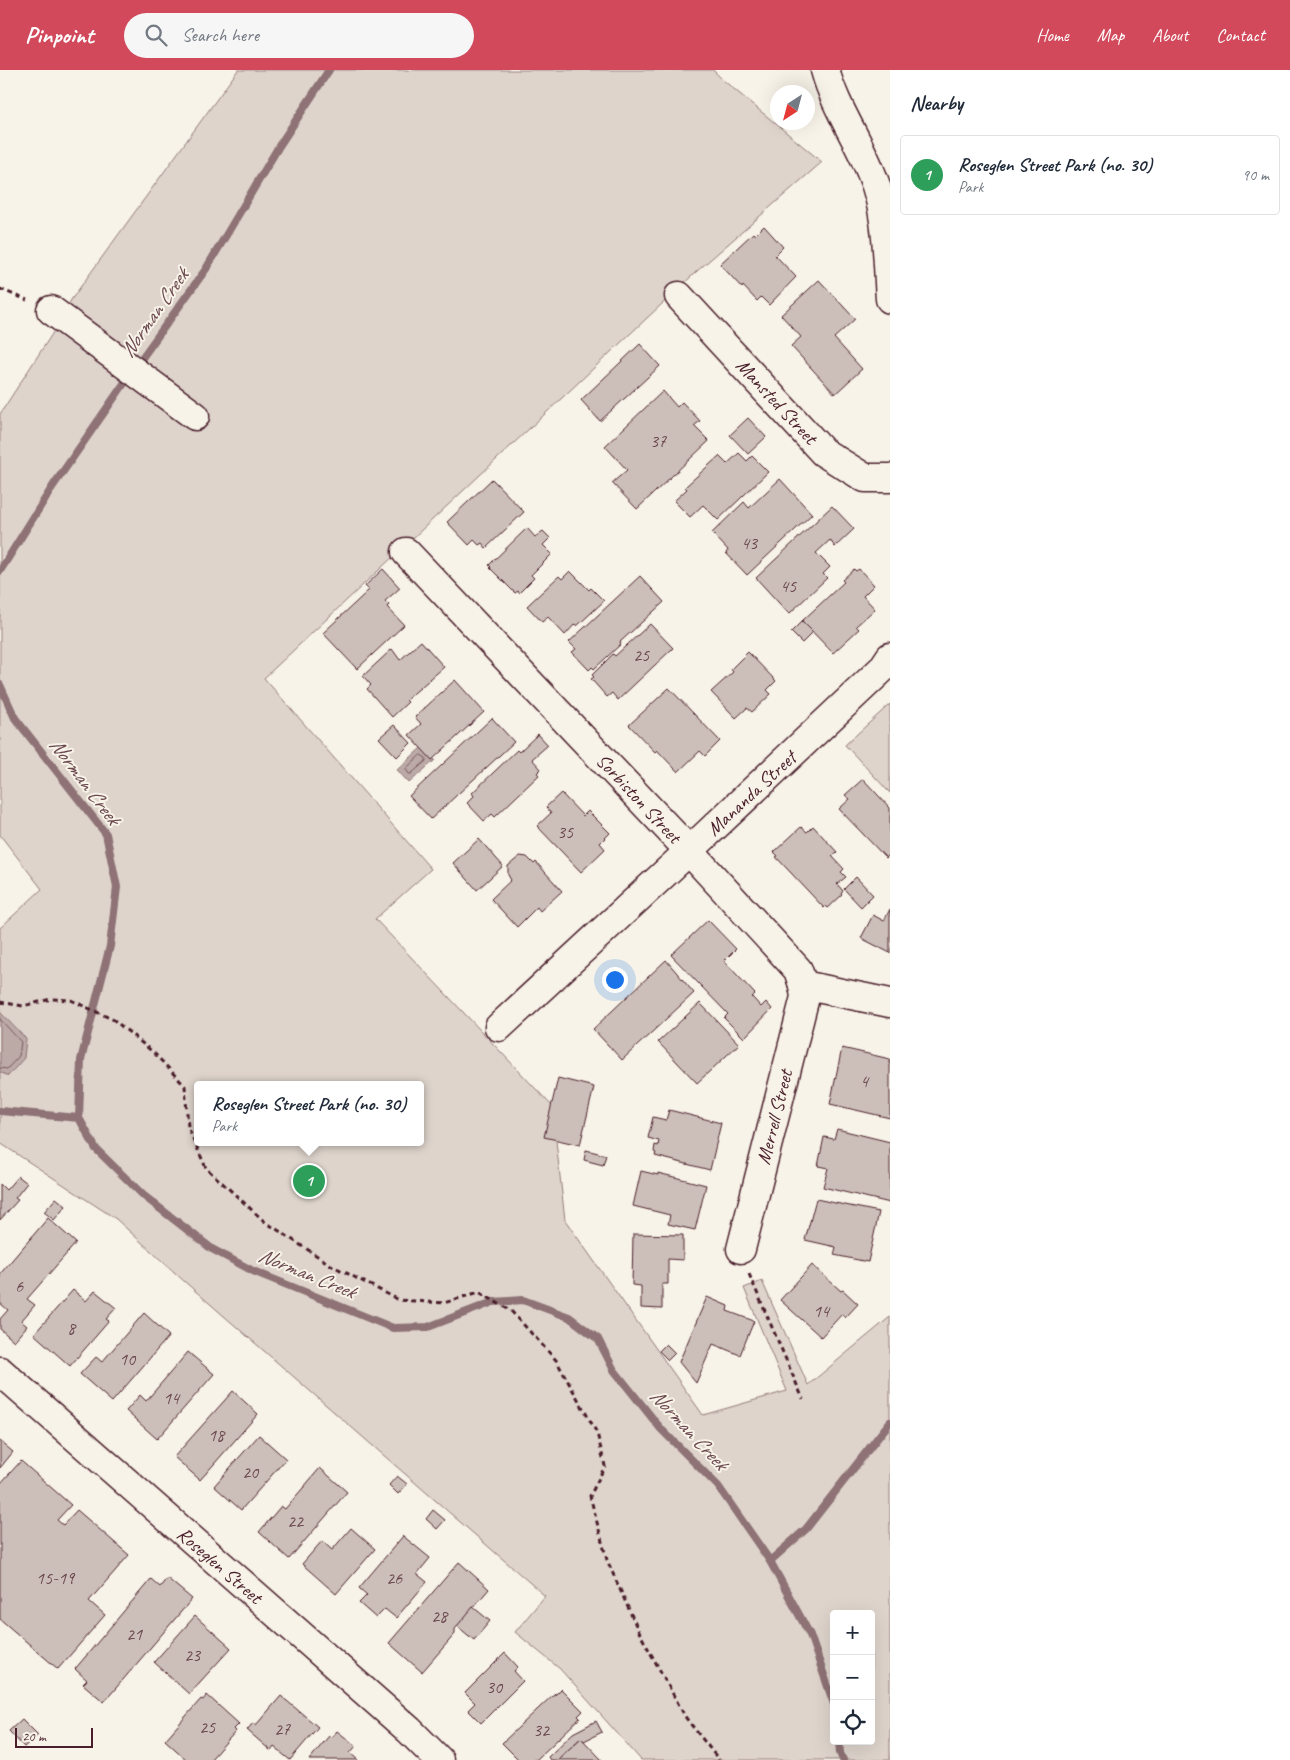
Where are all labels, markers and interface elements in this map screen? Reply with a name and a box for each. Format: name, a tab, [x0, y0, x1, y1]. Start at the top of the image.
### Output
search box	[124, 13, 474, 58]
text: Pinpoint	[25, 20, 94, 50]
icon: search	[142, 21, 170, 49]
text: Search here	[182, 23, 259, 47]
text: Home	[1036, 24, 1069, 46]
text: Map	[1097, 24, 1124, 46]
text: About	[1152, 24, 1188, 46]
text: Contact	[1216, 24, 1265, 46]
north arrow	[770, 85, 815, 130]
text: Nearby	[910, 90, 963, 116]
text: Roseglen Street Park (no. 30)	[958, 153, 1152, 177]
text: 1	[923, 165, 931, 185]
text: 90 m	[1242, 165, 1269, 185]
text: Park	[958, 177, 983, 197]
water label: Norman Creek	[114, 261, 196, 362]
street label: Mansted Street	[731, 353, 824, 451]
house number: 37	[650, 430, 667, 452]
house number: 43	[741, 532, 759, 554]
house number: 45	[780, 575, 797, 597]
house number: 25	[633, 644, 650, 666]
water label: Norman Creek	[44, 732, 128, 832]
street label: Mananda Street	[701, 743, 804, 841]
street label: Sorbiston Street	[591, 748, 688, 850]
house number: 35	[557, 821, 574, 843]
your location	[602, 967, 628, 993]
street label: Merrell Street	[751, 1065, 799, 1167]
house number: 4	[860, 1070, 870, 1092]
popup	[194, 1081, 424, 1146]
text: Roseglen Street Park (no. 30)	[212, 1092, 406, 1116]
text: Park	[212, 1116, 237, 1136]
pin: 1	[293, 1162, 325, 1200]
water label: Norman Creek	[255, 1242, 362, 1305]
house number: 6	[15, 1275, 24, 1297]
house number: 14	[813, 1300, 831, 1322]
house number: 8	[67, 1317, 77, 1339]
house number: 10	[119, 1348, 137, 1370]
water label: Norman Creek	[645, 1383, 736, 1478]
house number: 14	[163, 1387, 181, 1409]
house number: 18	[208, 1424, 226, 1446]
house number: 20	[242, 1461, 260, 1483]
house number: 22	[287, 1510, 305, 1532]
street label: Roseglen Street	[172, 1522, 269, 1611]
house number: 15-19	[36, 1567, 76, 1589]
house number: 26	[386, 1567, 403, 1589]
house number: 28	[431, 1605, 449, 1627]
map controls	[830, 1610, 875, 1745]
button: +	[830, 1610, 875, 1655]
house number: 21	[126, 1623, 143, 1645]
house number: 23	[184, 1644, 202, 1666]
button: −	[830, 1655, 875, 1700]
house number: 30	[486, 1676, 504, 1698]
button: locate	[830, 1700, 875, 1745]
house number: 25	[199, 1716, 216, 1738]
house number: 27	[274, 1718, 291, 1740]
house number: 32	[533, 1719, 551, 1741]
scale bar	[15, 1725, 92, 1748]
text: 20 m	[22, 1728, 46, 1745]

